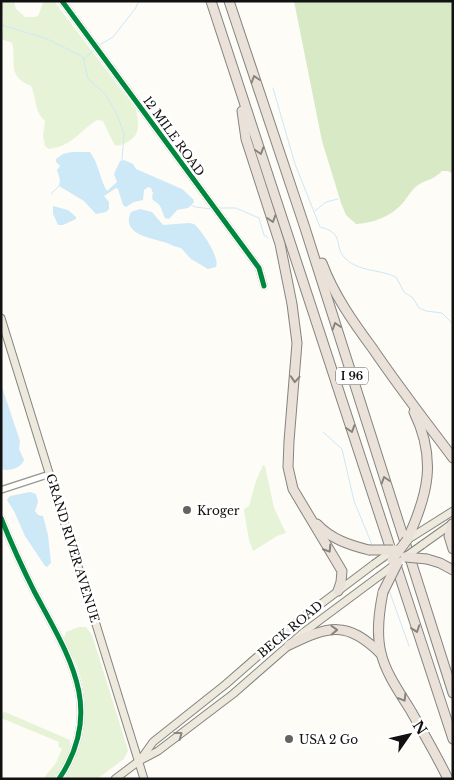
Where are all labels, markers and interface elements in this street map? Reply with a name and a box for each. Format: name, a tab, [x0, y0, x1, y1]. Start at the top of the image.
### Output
one-way arrow	[251, 75, 261, 83]
street label: 12 MILE ROAD	[140, 93, 208, 179]
one-way arrow	[254, 147, 264, 155]
one-way arrow	[266, 215, 276, 223]
one-way arrow	[331, 322, 341, 330]
road number: I 96	[336, 368, 368, 384]
one-way arrow	[289, 375, 300, 383]
one-way arrow	[345, 424, 355, 432]
street label: GRAND RIVER AVENUE	[43, 472, 103, 625]
one-way arrow	[381, 477, 391, 485]
place label: Kroger	[197, 503, 240, 518]
marker: Kroger	[181, 504, 193, 516]
one-way arrow	[322, 543, 332, 552]
street label: BECK ROAD	[255, 598, 325, 660]
one-way arrow	[331, 625, 339, 636]
one-way arrow	[410, 625, 420, 633]
one-way arrow	[396, 692, 406, 701]
north arrow	[384, 710, 434, 760]
text: N	[409, 717, 431, 738]
one-way arrow	[174, 731, 183, 740]
place label: USA 2 Go	[299, 732, 358, 747]
marker: USA 2 Go	[283, 733, 295, 745]

